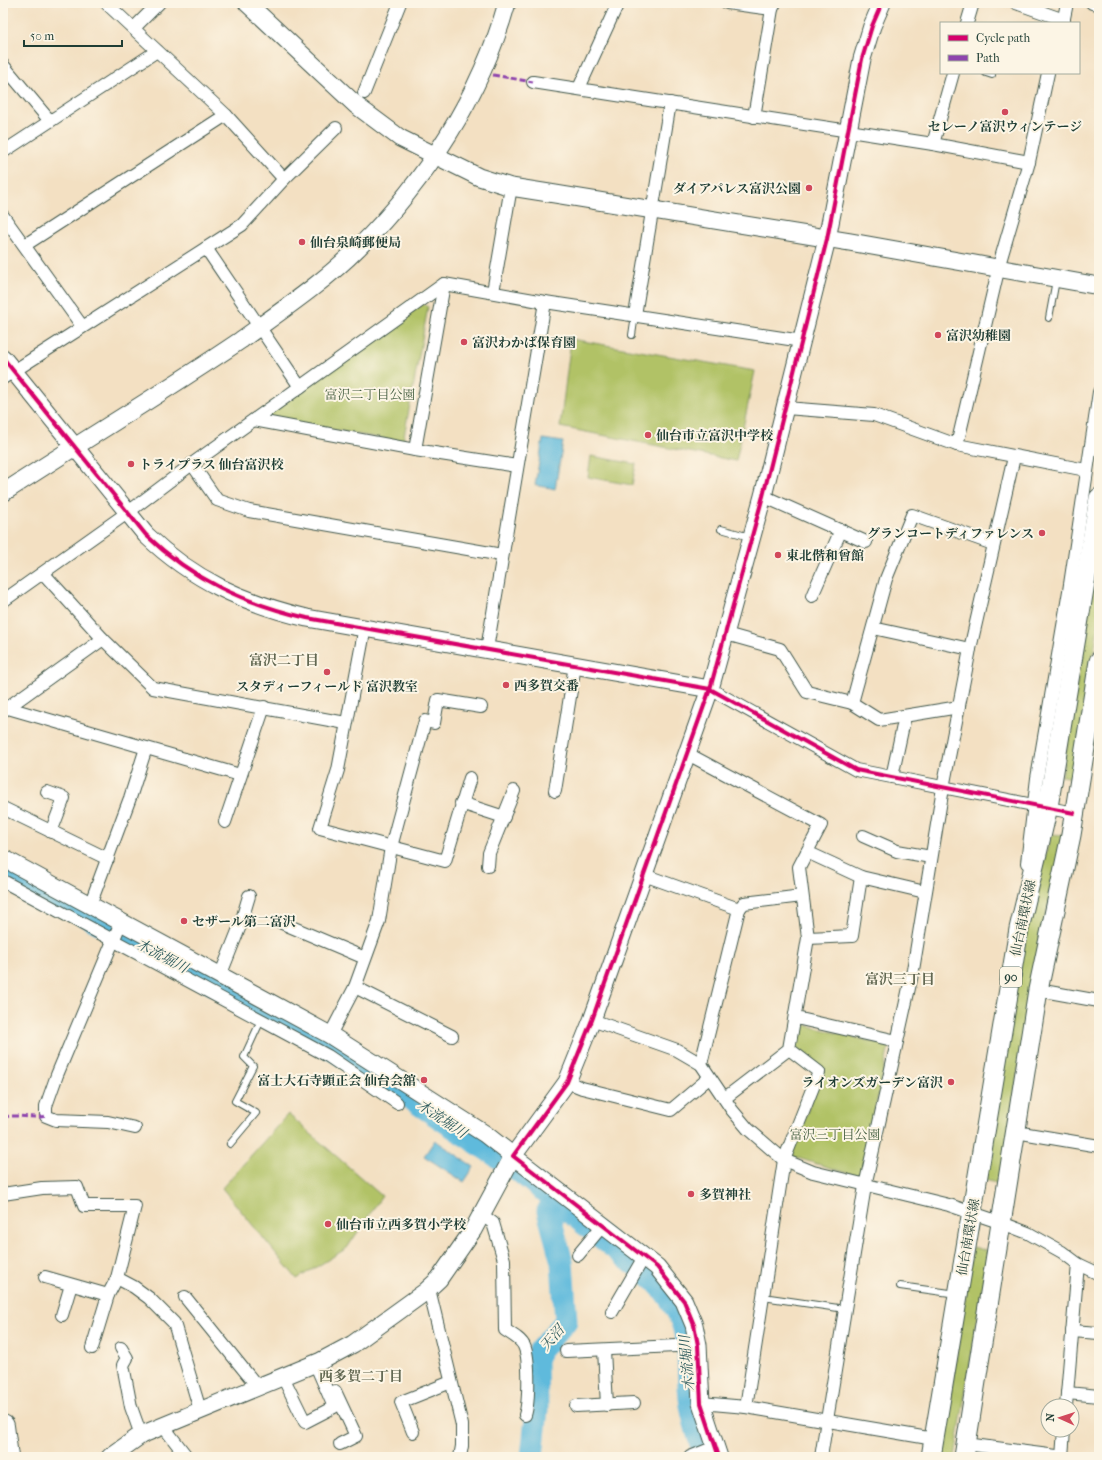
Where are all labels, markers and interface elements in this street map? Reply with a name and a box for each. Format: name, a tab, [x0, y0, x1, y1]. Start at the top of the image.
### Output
scale bar	[24, 22, 122, 48]
legend	[940, 22, 1080, 74]
text: 50 m	[30, 29, 54, 43]
text: Cycle path	[976, 31, 1031, 45]
text: Path	[976, 51, 1000, 65]
marker: セレーノ富沢ウィンテージ	[1000, 107, 1010, 117]
place label: セレーノ富沢ウィンテージ	[928, 119, 1082, 134]
place label: ダイアパレス富沢公園	[673, 181, 801, 196]
marker: ダイアパレス富沢公園	[804, 183, 814, 193]
place label: 仙台泉崎郵便局	[310, 235, 401, 250]
marker: 仙台泉崎郵便局	[297, 237, 307, 247]
place label: 富沢幼稚園	[946, 328, 1011, 343]
marker: 富沢幼稚園	[933, 330, 943, 340]
place label: 富沢わかば保育園	[472, 335, 576, 350]
marker: 富沢わかば保育園	[459, 337, 469, 347]
park label: 富沢二丁目公園	[324, 387, 416, 402]
place label: 仙台市立富沢中学校	[656, 428, 774, 443]
marker: 仙台市立富沢中学校	[643, 430, 653, 440]
place label: トライプラス 仙台富沢校	[139, 457, 285, 472]
marker: トライプラス 仙台富沢校	[126, 459, 136, 469]
place label: グランコートディファレンス	[867, 526, 1034, 541]
marker: グランコートディファレンス	[1037, 528, 1047, 538]
place label: 東北偕和曾館	[786, 548, 864, 563]
marker: 東北偕和曾館	[773, 550, 783, 560]
district label: 富沢二丁目	[249, 652, 319, 669]
marker: スタディーフィールド 富沢教室	[322, 667, 332, 677]
place label: 西多賀交番	[514, 678, 579, 693]
place label: スタディーフィールド 富沢教室	[236, 679, 418, 694]
marker: 西多賀交番	[501, 680, 511, 690]
street label: 仙台南環状線	[1008, 878, 1038, 958]
place label: セザール第二富沢	[192, 914, 296, 929]
marker: セザール第二富沢	[179, 916, 189, 926]
water label: 木流堀川	[133, 935, 192, 978]
road number: 90	[1000, 967, 1022, 987]
district label: 富沢三丁目	[865, 971, 935, 988]
place label: 富士大石寺顕正会 仙台会舘	[257, 1073, 416, 1088]
marker: 富士大石寺顕正会 仙台会舘	[419, 1075, 429, 1085]
place label: ライオンズガーデン富沢	[801, 1075, 943, 1090]
marker: ライオンズガーデン富沢	[946, 1077, 956, 1087]
water label: 木流堀川	[414, 1096, 472, 1143]
park label: 富沢三丁目公園	[789, 1127, 881, 1142]
place label: 多賀神社	[699, 1187, 751, 1202]
marker: 多賀神社	[686, 1189, 696, 1199]
street label: 仙台南環状線	[954, 1197, 982, 1277]
place label: 仙台市立西多賀小学校	[336, 1217, 467, 1232]
marker: 仙台市立西多賀小学校	[323, 1219, 333, 1229]
water label: 天沼	[536, 1320, 569, 1354]
water label: 木流堀川	[676, 1332, 698, 1392]
district label: 西多賀二丁目	[319, 1368, 403, 1385]
north arrow	[1040, 1398, 1080, 1438]
text: N	[1044, 1412, 1057, 1422]

